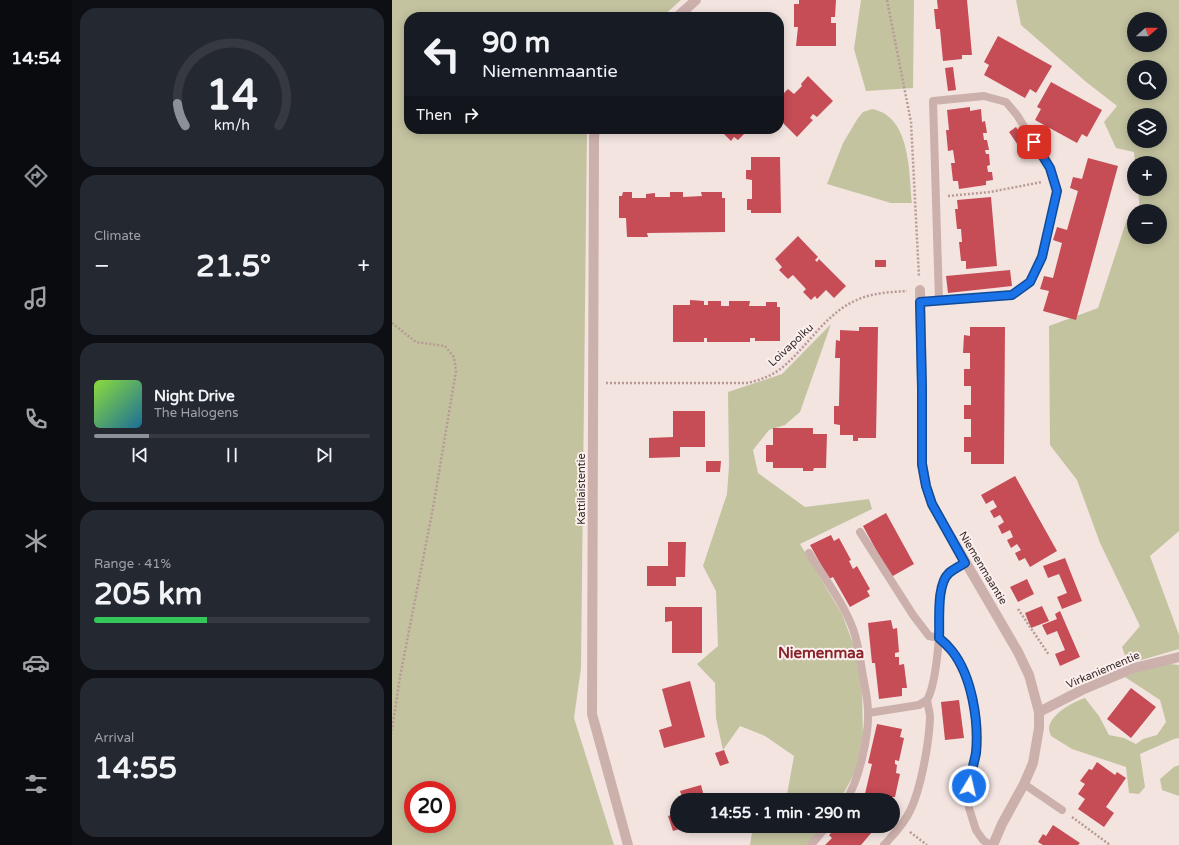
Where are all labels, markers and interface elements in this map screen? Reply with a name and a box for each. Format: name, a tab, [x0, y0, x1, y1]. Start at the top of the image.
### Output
north arrow	[1127, 12, 1167, 52]
map controls	[1127, 12, 1167, 244]
text: 90 m	[482, 26, 550, 60]
icon: left	[416, 28, 468, 80]
text: 14:54	[11, 47, 61, 69]
text: Niemenmaantie	[482, 60, 618, 82]
button: search	[1127, 60, 1167, 100]
text: 14	[206, 71, 258, 121]
icon: right	[460, 104, 482, 126]
text: Then	[416, 106, 452, 124]
button: layers	[1127, 108, 1167, 148]
text: km/h	[214, 116, 250, 133]
pin	[1017, 125, 1051, 159]
icon: arrive	[1023, 131, 1045, 153]
button: +	[1127, 156, 1167, 196]
icon: directions	[22, 162, 50, 190]
button: −	[1127, 204, 1167, 244]
text: Climate	[94, 228, 141, 244]
text: 21.5°	[196, 248, 271, 285]
text: −	[94, 253, 110, 279]
text: +	[358, 253, 370, 279]
icon: music	[22, 284, 50, 312]
street label: Loivapolku	[766, 321, 816, 369]
text: Night Drive	[154, 387, 235, 405]
icon: phone	[22, 405, 50, 433]
text: The Halogens	[154, 405, 238, 421]
icon: previous	[129, 444, 151, 466]
icon: pause	[221, 444, 243, 466]
icon: next	[313, 444, 335, 466]
street label: Kattilaistentie	[575, 453, 588, 525]
icon: climate	[22, 527, 50, 555]
street label: Niemenmaantie	[956, 529, 1010, 607]
text: Range · 41%	[94, 556, 171, 572]
text: 205 km	[94, 576, 202, 613]
district label: Niemenmaa	[778, 644, 864, 662]
icon: car	[22, 649, 50, 677]
street label: Virkaniementie	[1064, 649, 1142, 691]
text: Arrival	[94, 730, 134, 746]
text: 14:55	[94, 750, 177, 787]
position arrow	[948, 765, 990, 807]
icon: filters	[22, 770, 50, 798]
speed limit sign: 20	[404, 781, 456, 833]
text: 14:55 · 1 min · 290 m	[710, 804, 860, 822]

